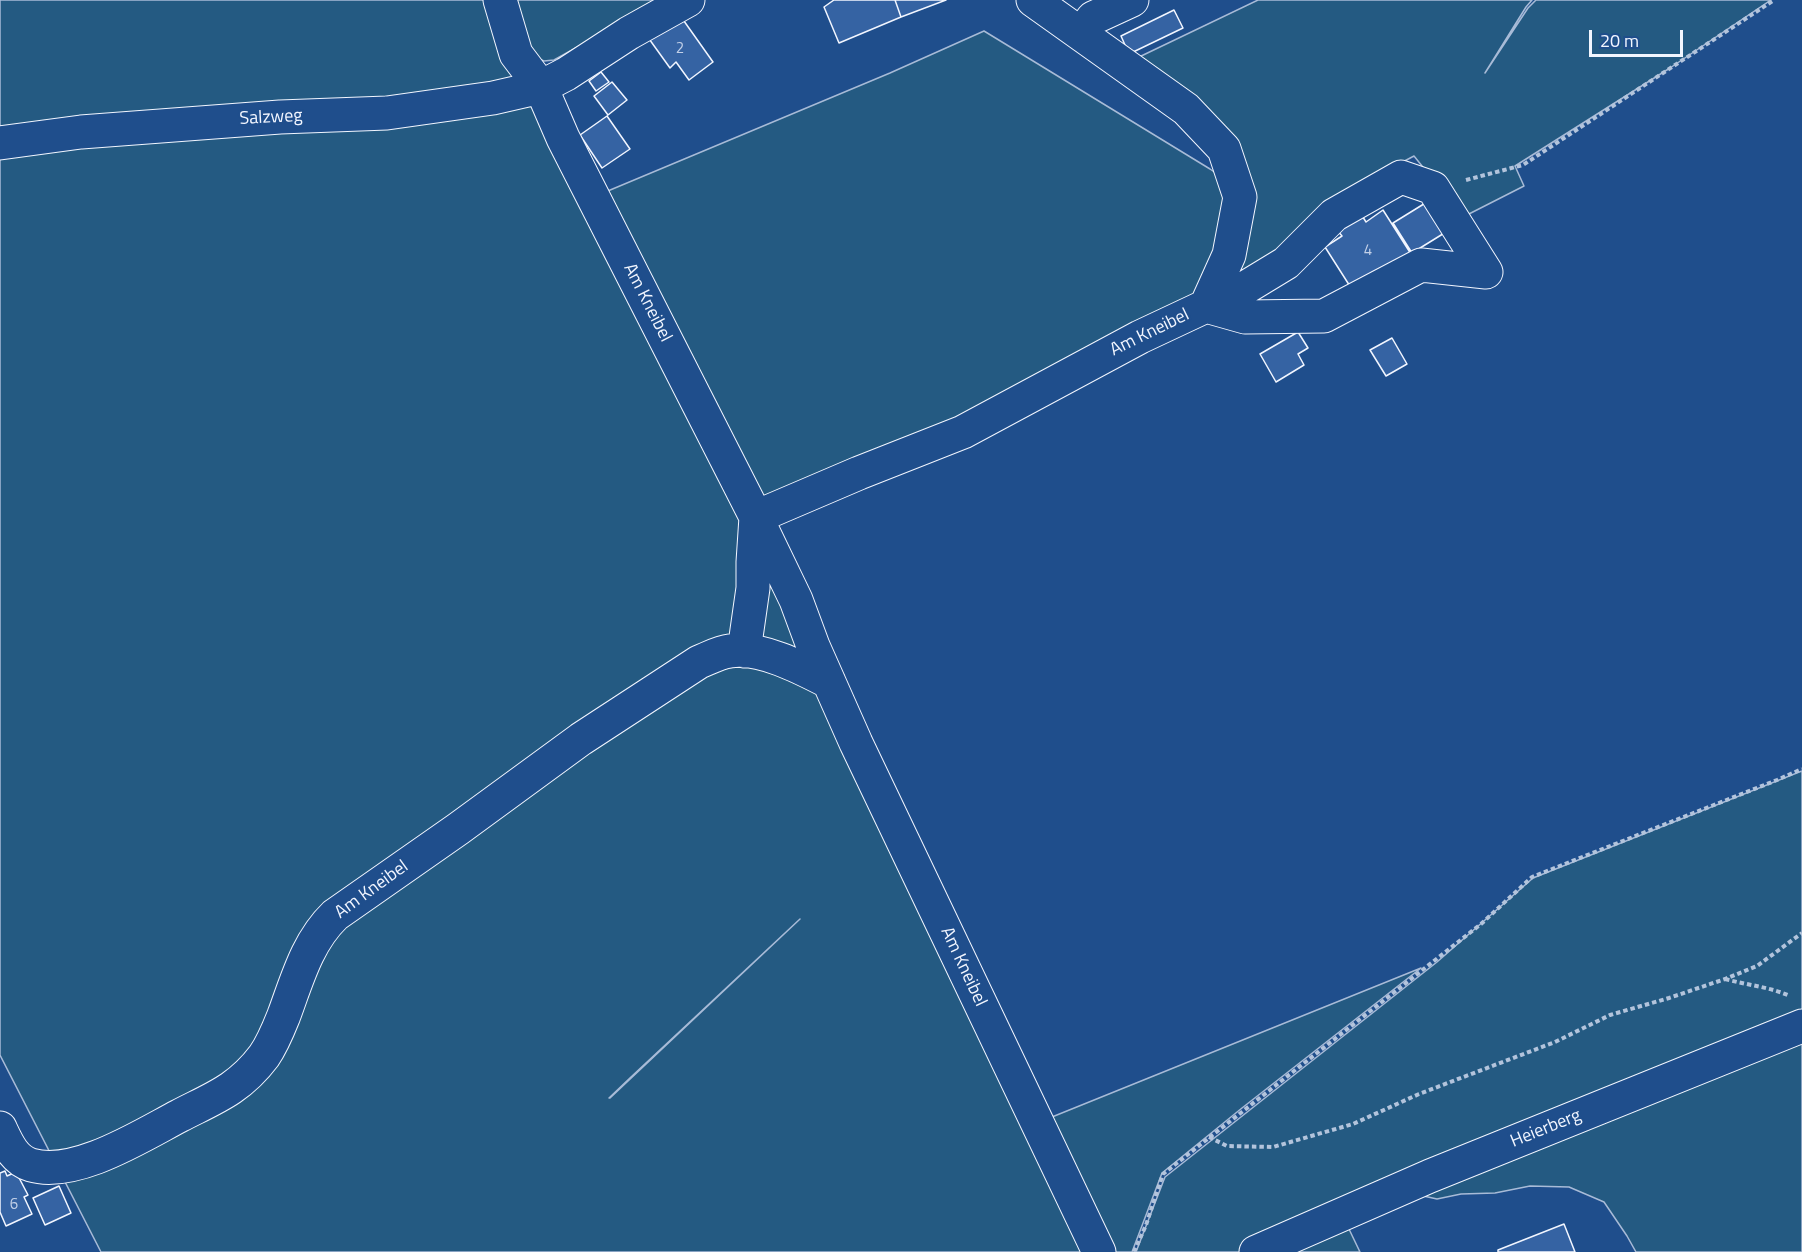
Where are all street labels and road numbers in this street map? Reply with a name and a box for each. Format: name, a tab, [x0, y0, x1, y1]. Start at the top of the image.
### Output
street label: Salzweg	[239, 106, 303, 130]
street label: Am Kneibel	[618, 260, 676, 346]
street label: Am Kneibel	[1107, 305, 1193, 361]
street label: Am Kneibel	[331, 856, 413, 924]
street label: Am Kneibel	[935, 924, 991, 1010]
street label: Heierberg	[1507, 1105, 1585, 1153]

